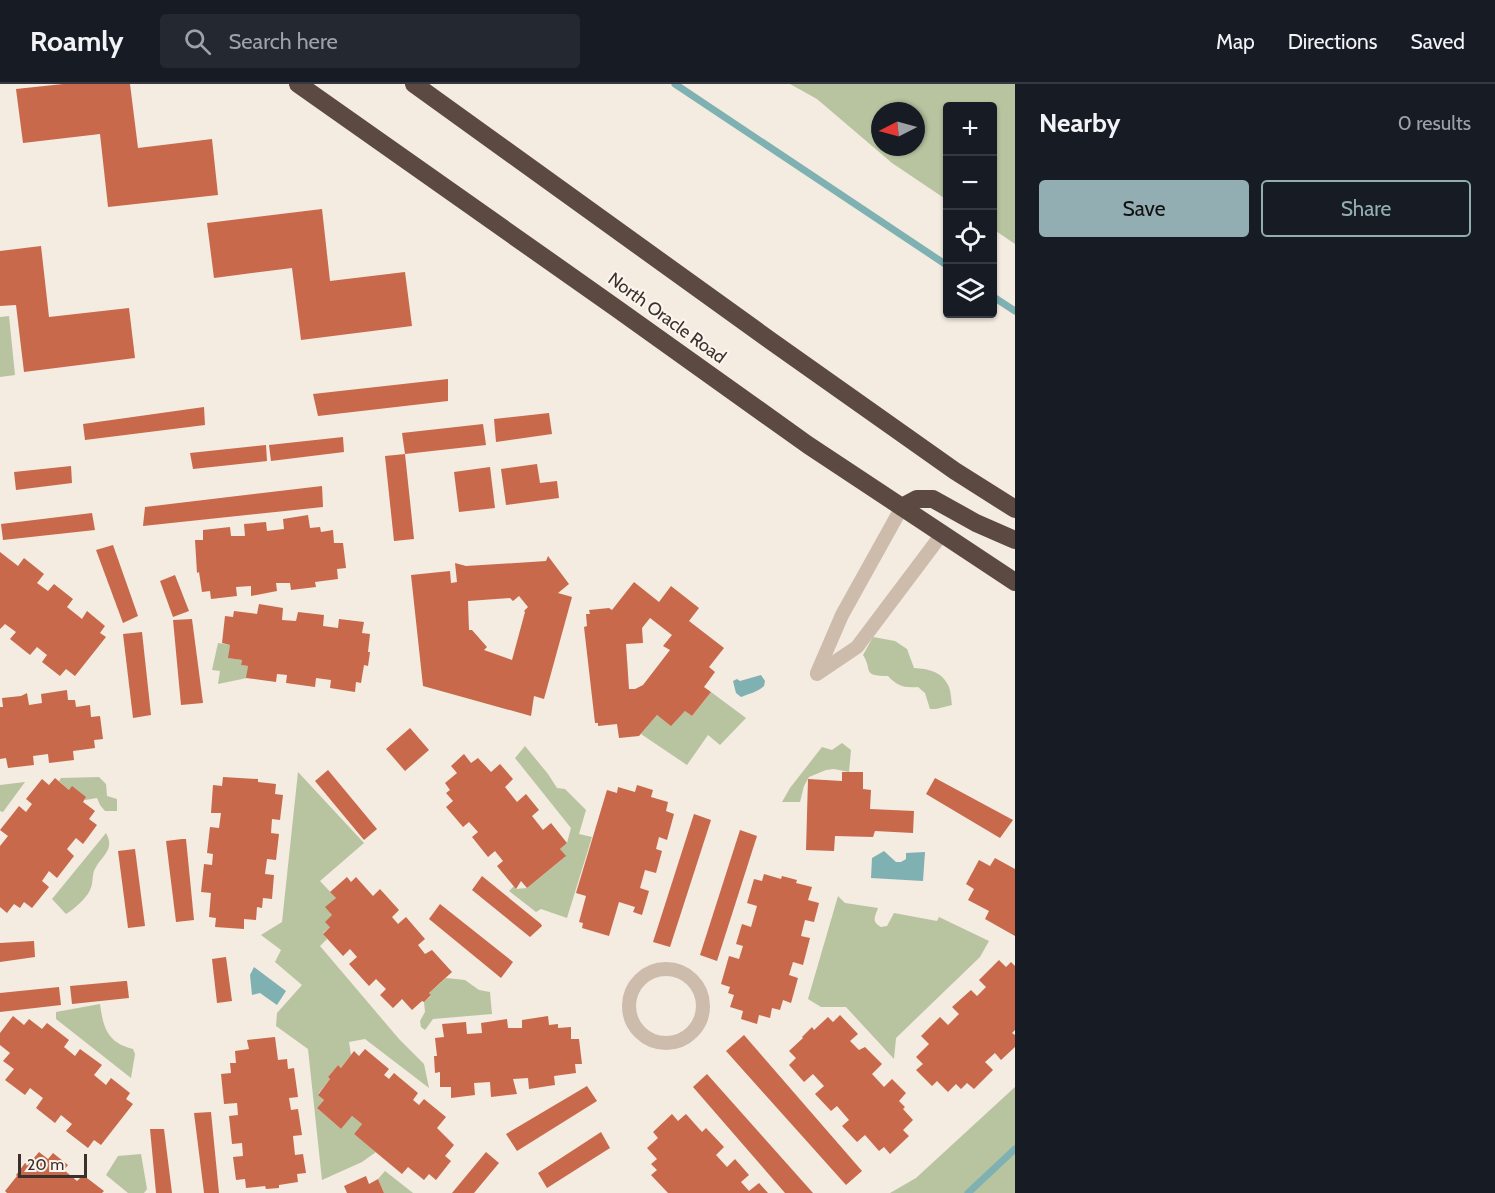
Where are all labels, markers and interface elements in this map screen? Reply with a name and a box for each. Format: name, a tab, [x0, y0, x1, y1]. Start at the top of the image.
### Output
search box	[160, 14, 580, 68]
text: Roamly	[30, 24, 124, 58]
icon: search	[181, 25, 214, 58]
text: Search here	[229, 28, 338, 55]
text: Map	[1216, 29, 1255, 54]
text: Directions	[1288, 29, 1377, 54]
text: Saved	[1410, 29, 1465, 54]
north arrow	[871, 102, 925, 156]
map controls	[943, 102, 997, 318]
button: +	[943, 102, 997, 156]
text: Nearby	[1039, 107, 1120, 139]
text: 0 results	[1398, 111, 1471, 135]
button: −	[943, 156, 997, 210]
button: Save	[1039, 180, 1249, 237]
button: Share	[1261, 180, 1471, 237]
button: locate	[943, 210, 997, 264]
button: layers	[943, 264, 997, 318]
street label: North Oracle Road	[604, 268, 730, 368]
scale bar	[18, 1151, 87, 1178]
text: 20 m	[27, 1155, 64, 1174]

